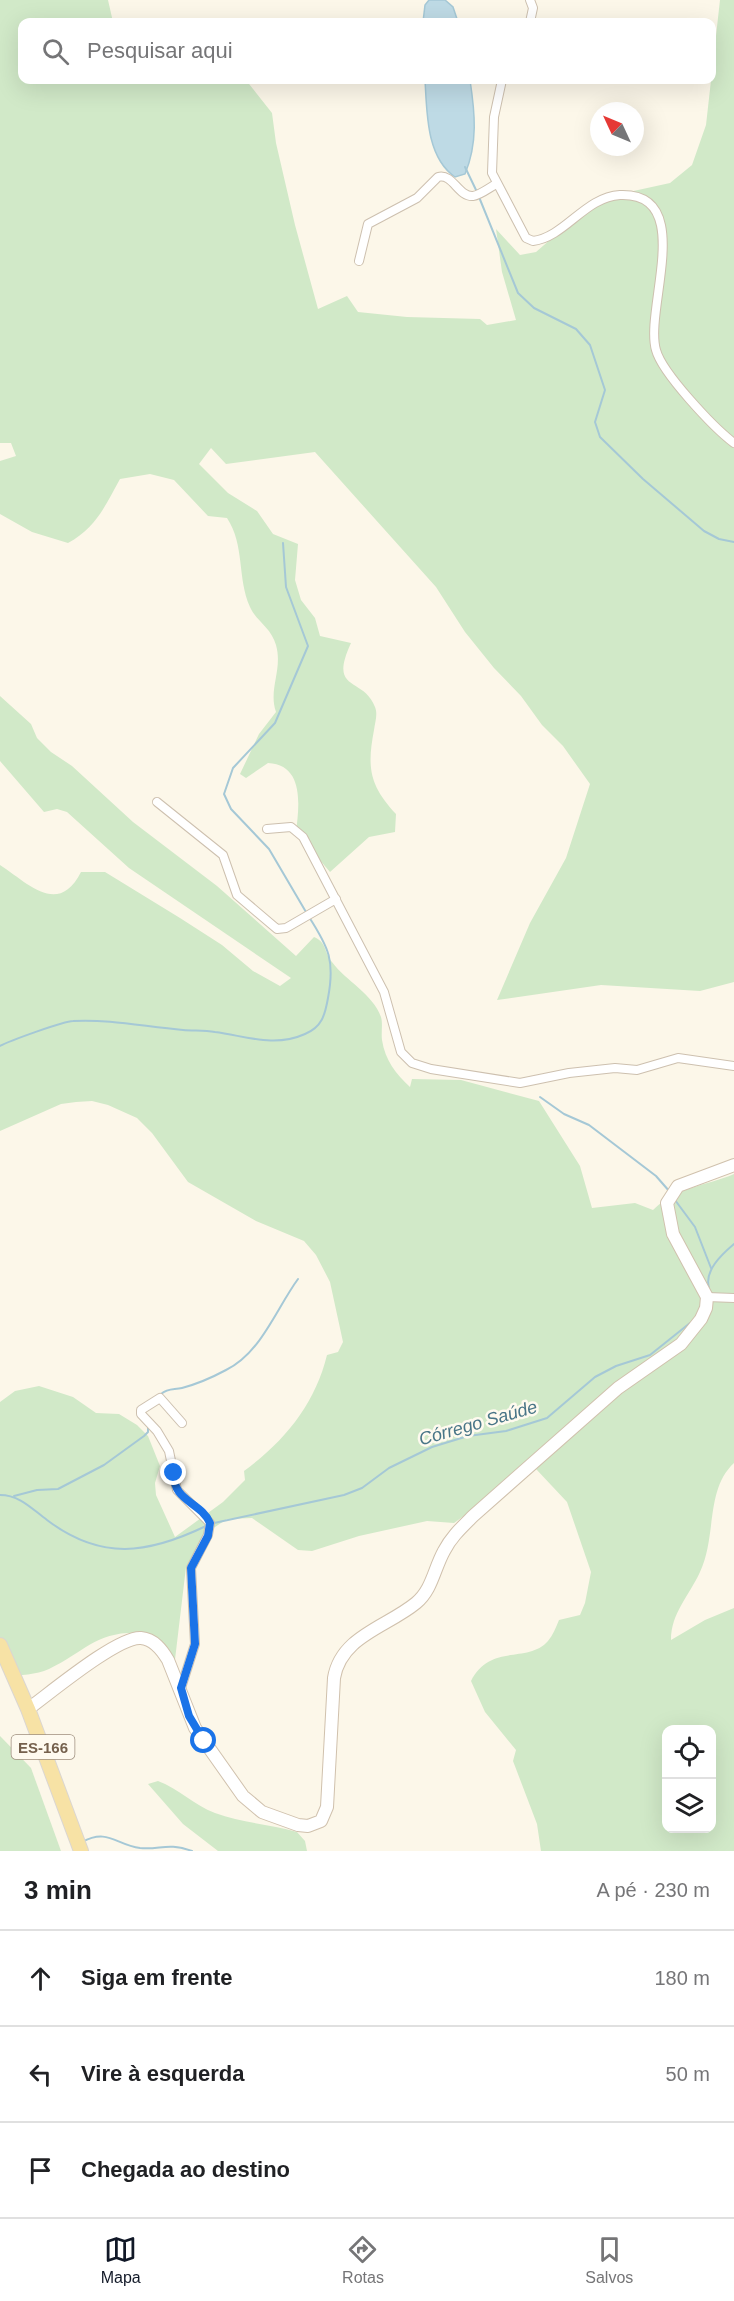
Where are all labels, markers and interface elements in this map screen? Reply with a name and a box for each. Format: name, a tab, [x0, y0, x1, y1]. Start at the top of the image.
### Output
search box	[18, 18, 716, 84]
icon: search	[39, 35, 72, 68]
text: Pesquisar aqui	[87, 38, 233, 63]
north arrow	[590, 102, 644, 156]
water label: Córrego Saúde	[417, 1397, 539, 1449]
route end	[160, 1459, 186, 1485]
map controls	[662, 1725, 716, 1833]
button: locate	[662, 1725, 716, 1779]
route start	[190, 1727, 216, 1753]
road number: ES-166	[12, 1735, 74, 1759]
button: layers	[662, 1779, 716, 1833]
text: 3 min	[24, 1875, 92, 1905]
text: A pé · 230 m	[597, 1879, 710, 1901]
icon: ahead	[24, 1962, 57, 1995]
text: Siga em frente	[81, 1965, 233, 1990]
text: 180 m	[654, 1967, 710, 1989]
icon: left	[24, 2058, 57, 2091]
text: Vire à esquerda	[81, 2061, 244, 2086]
text: 50 m	[666, 2063, 710, 2085]
icon: arrive	[24, 2154, 57, 2187]
text: Chegada ao destino	[81, 2157, 290, 2182]
tab: Mapa	[101, 2233, 141, 2287]
tab: Rotas	[342, 2233, 384, 2287]
tab: Salvos	[585, 2233, 633, 2287]

